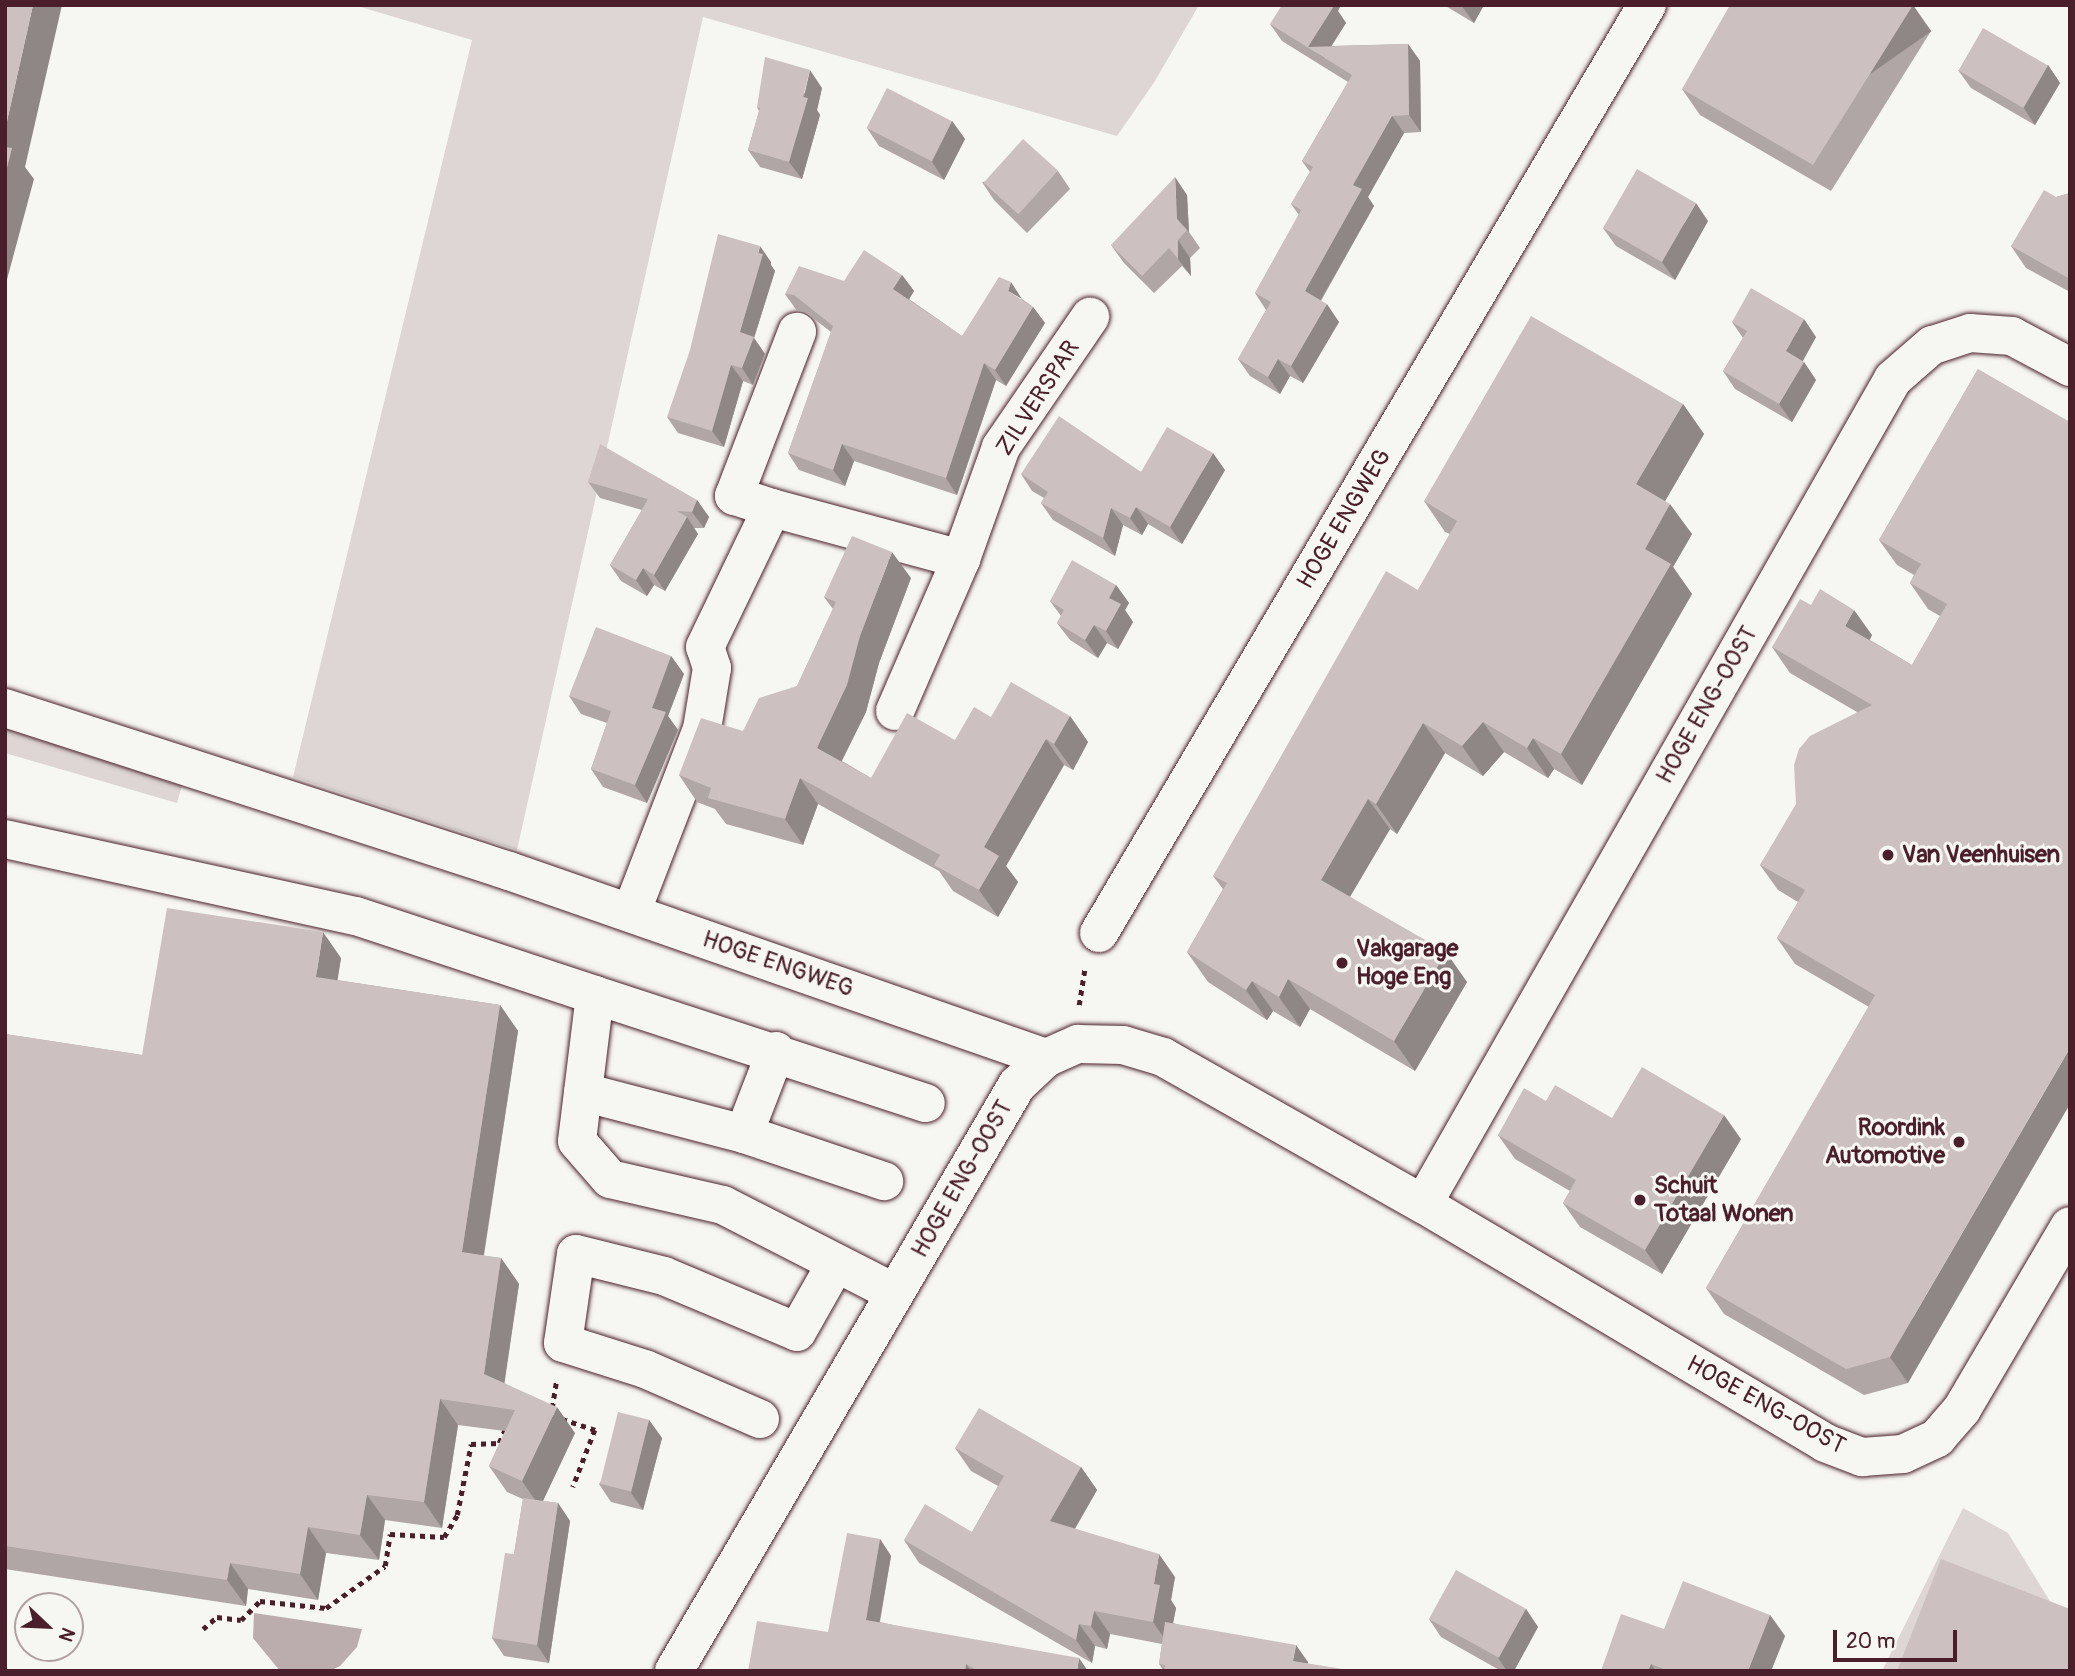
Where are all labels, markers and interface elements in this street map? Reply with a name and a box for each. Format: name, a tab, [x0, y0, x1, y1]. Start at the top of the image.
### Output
street label: ZILVERSPAR	[990, 335, 1086, 461]
street label: HOGE ENGWEG	[1291, 444, 1397, 594]
street label: HOGE ENG-OOST	[1650, 621, 1764, 789]
place label: Van Veenhuisen	[1902, 841, 2060, 869]
marker: Van Veenhuisen	[1880, 847, 1896, 863]
street label: HOGE ENGWEG	[699, 925, 857, 1003]
place label: Vakgarage Hoge Eng	[1356, 935, 1458, 991]
marker: Vakgarage Hoge Eng	[1334, 955, 1350, 971]
street label: HOGE ENG-OOST	[905, 1095, 1019, 1263]
place label: Roordink Automotive	[1825, 1114, 1945, 1170]
marker: Roordink Automotive	[1951, 1134, 1967, 1150]
place label: Schuit Totaal Wonen	[1654, 1172, 1794, 1228]
marker: Schuit Totaal Wonen	[1632, 1192, 1648, 1208]
street label: HOGE ENG-OOST	[1682, 1349, 1850, 1461]
north arrow	[14, 1592, 84, 1662]
scale bar	[1837, 1616, 1961, 1660]
text: N	[53, 1624, 80, 1645]
text: 20 m	[1846, 1628, 1895, 1655]

